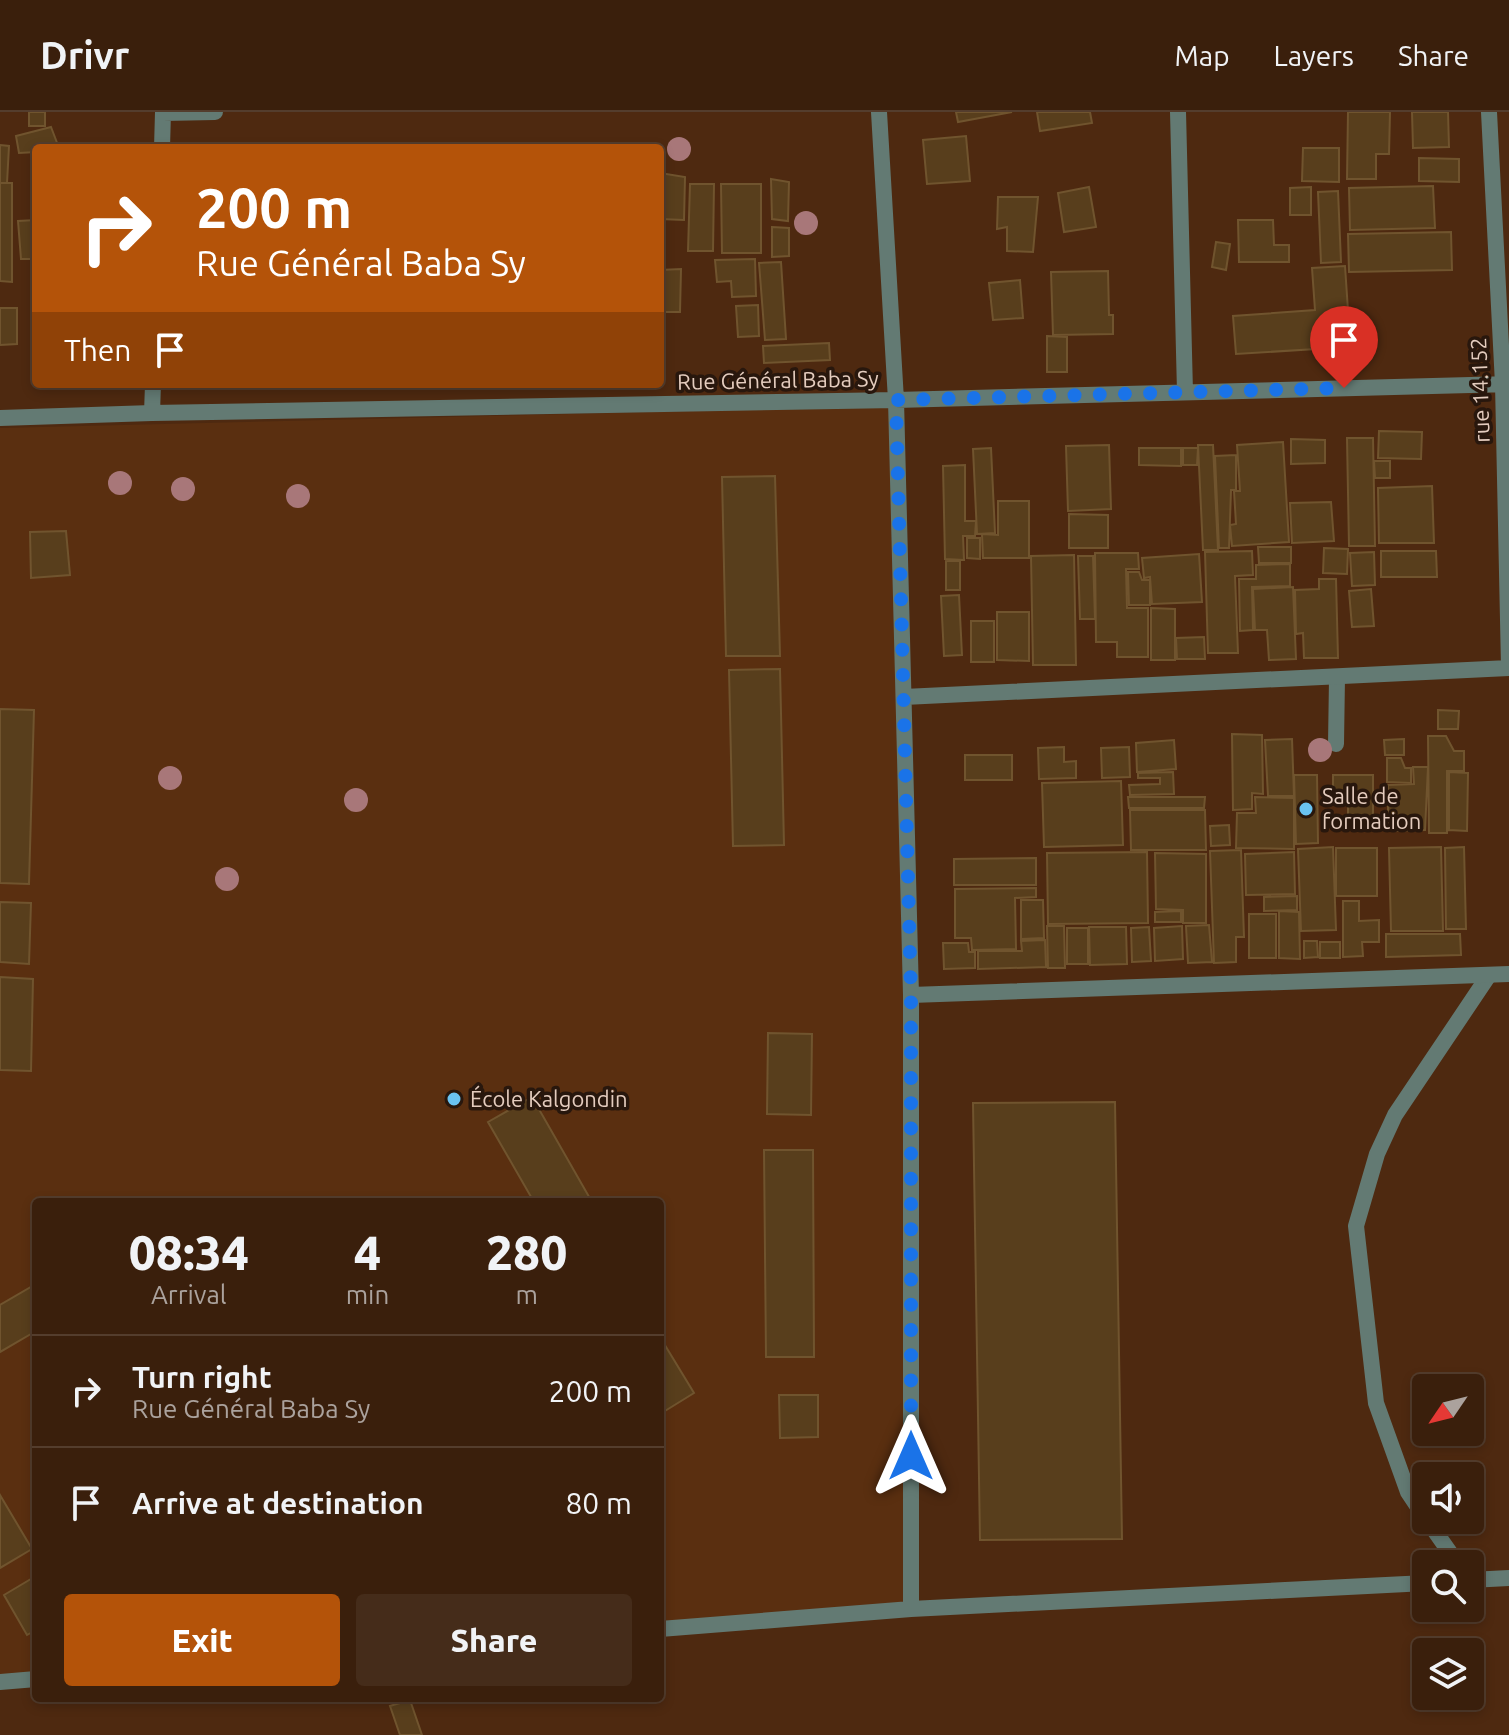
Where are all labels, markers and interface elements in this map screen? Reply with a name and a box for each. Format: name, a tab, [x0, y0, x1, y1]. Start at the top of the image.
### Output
text: Drivr	[40, 34, 129, 76]
text: Map	[1174, 40, 1230, 71]
text: Layers	[1274, 40, 1354, 71]
text: Share	[1398, 40, 1469, 71]
icon: right	[64, 176, 168, 280]
text: 200 m	[196, 176, 352, 239]
text: Rue Général Baba Sy	[196, 242, 526, 283]
pin	[1310, 306, 1378, 388]
icon: arrive	[1322, 318, 1366, 362]
icon: arrive	[148, 328, 192, 372]
text: Then	[64, 333, 132, 367]
street label: rue 14.152	[1465, 337, 1494, 443]
street label: Rue Général Baba Sy	[677, 365, 879, 394]
place label: Salle de formation	[1322, 783, 1421, 833]
marker: Salle de formation	[1297, 800, 1315, 818]
place label: École Kalgondin	[470, 1085, 628, 1111]
marker: École Kalgondin	[445, 1090, 463, 1108]
text: 08:34	[129, 1225, 249, 1279]
text: 4	[354, 1225, 381, 1279]
text: 280	[486, 1225, 567, 1279]
text: Arrival	[151, 1280, 227, 1309]
text: min	[346, 1280, 389, 1309]
text: m	[515, 1280, 538, 1309]
text: Turn right	[132, 1360, 272, 1394]
icon: right	[64, 1369, 108, 1413]
text: 200 m	[548, 1374, 632, 1408]
north arrow	[1412, 1374, 1484, 1446]
map controls	[1412, 1374, 1484, 1710]
text: Rue Général Baba Sy	[132, 1394, 370, 1423]
position arrow	[869, 1414, 953, 1498]
button: sound	[1412, 1462, 1484, 1534]
icon: arrive	[64, 1481, 108, 1525]
text: Arrive at destination	[132, 1486, 424, 1520]
text: 80 m	[565, 1486, 632, 1520]
button: search	[1412, 1550, 1484, 1622]
button: Exit	[64, 1594, 340, 1686]
button: Share	[356, 1594, 632, 1686]
button: layers	[1412, 1638, 1484, 1710]

